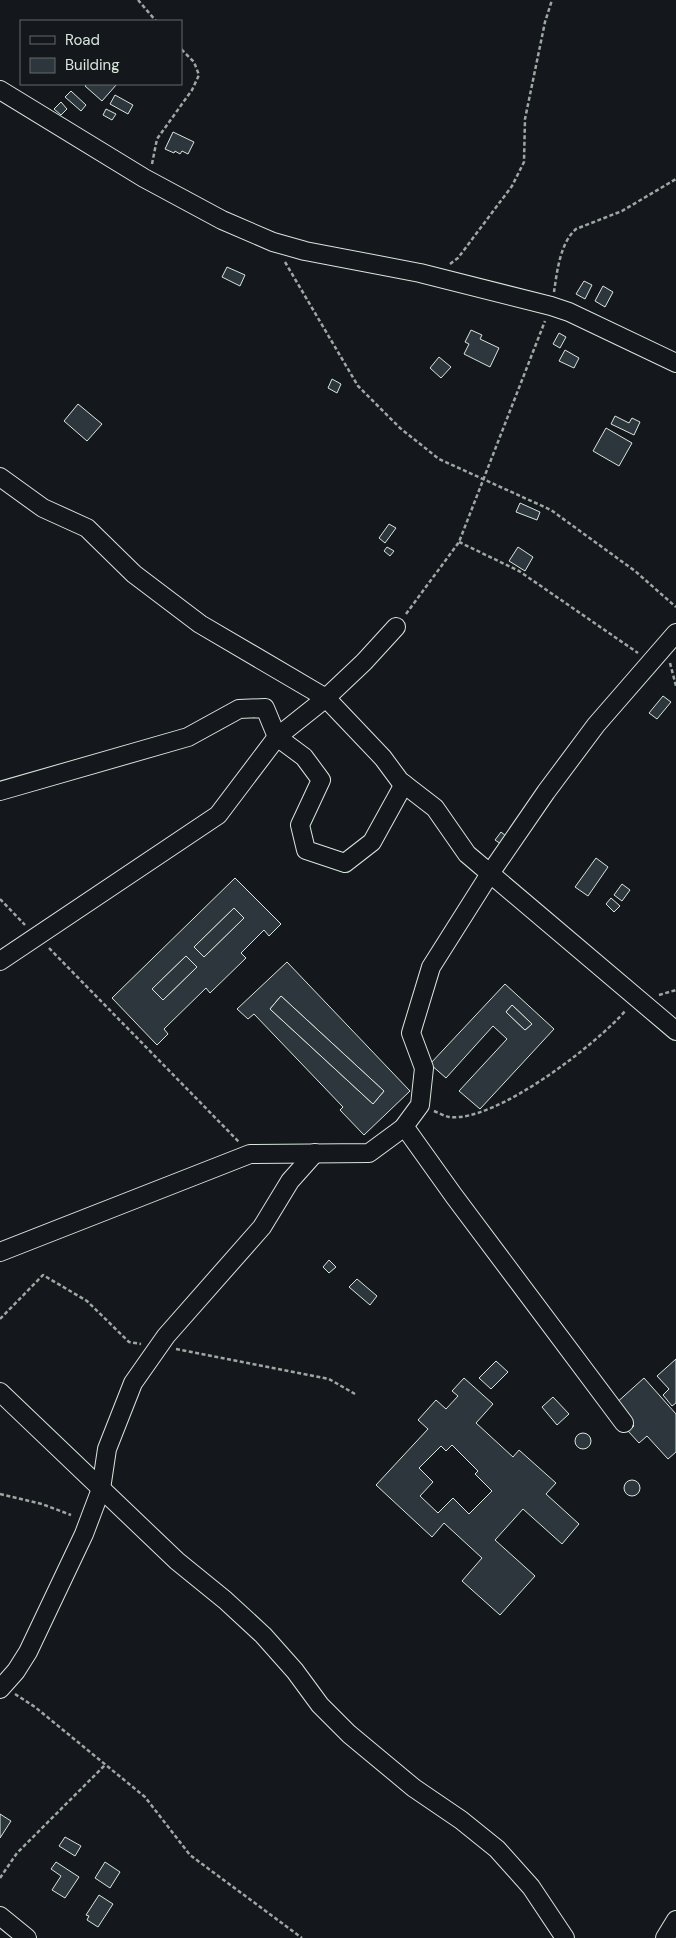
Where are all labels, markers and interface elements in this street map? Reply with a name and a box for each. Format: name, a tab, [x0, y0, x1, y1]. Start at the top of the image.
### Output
legend	[20, 20, 182, 85]
text: Road	[65, 30, 100, 50]
text: Building	[65, 55, 120, 75]

